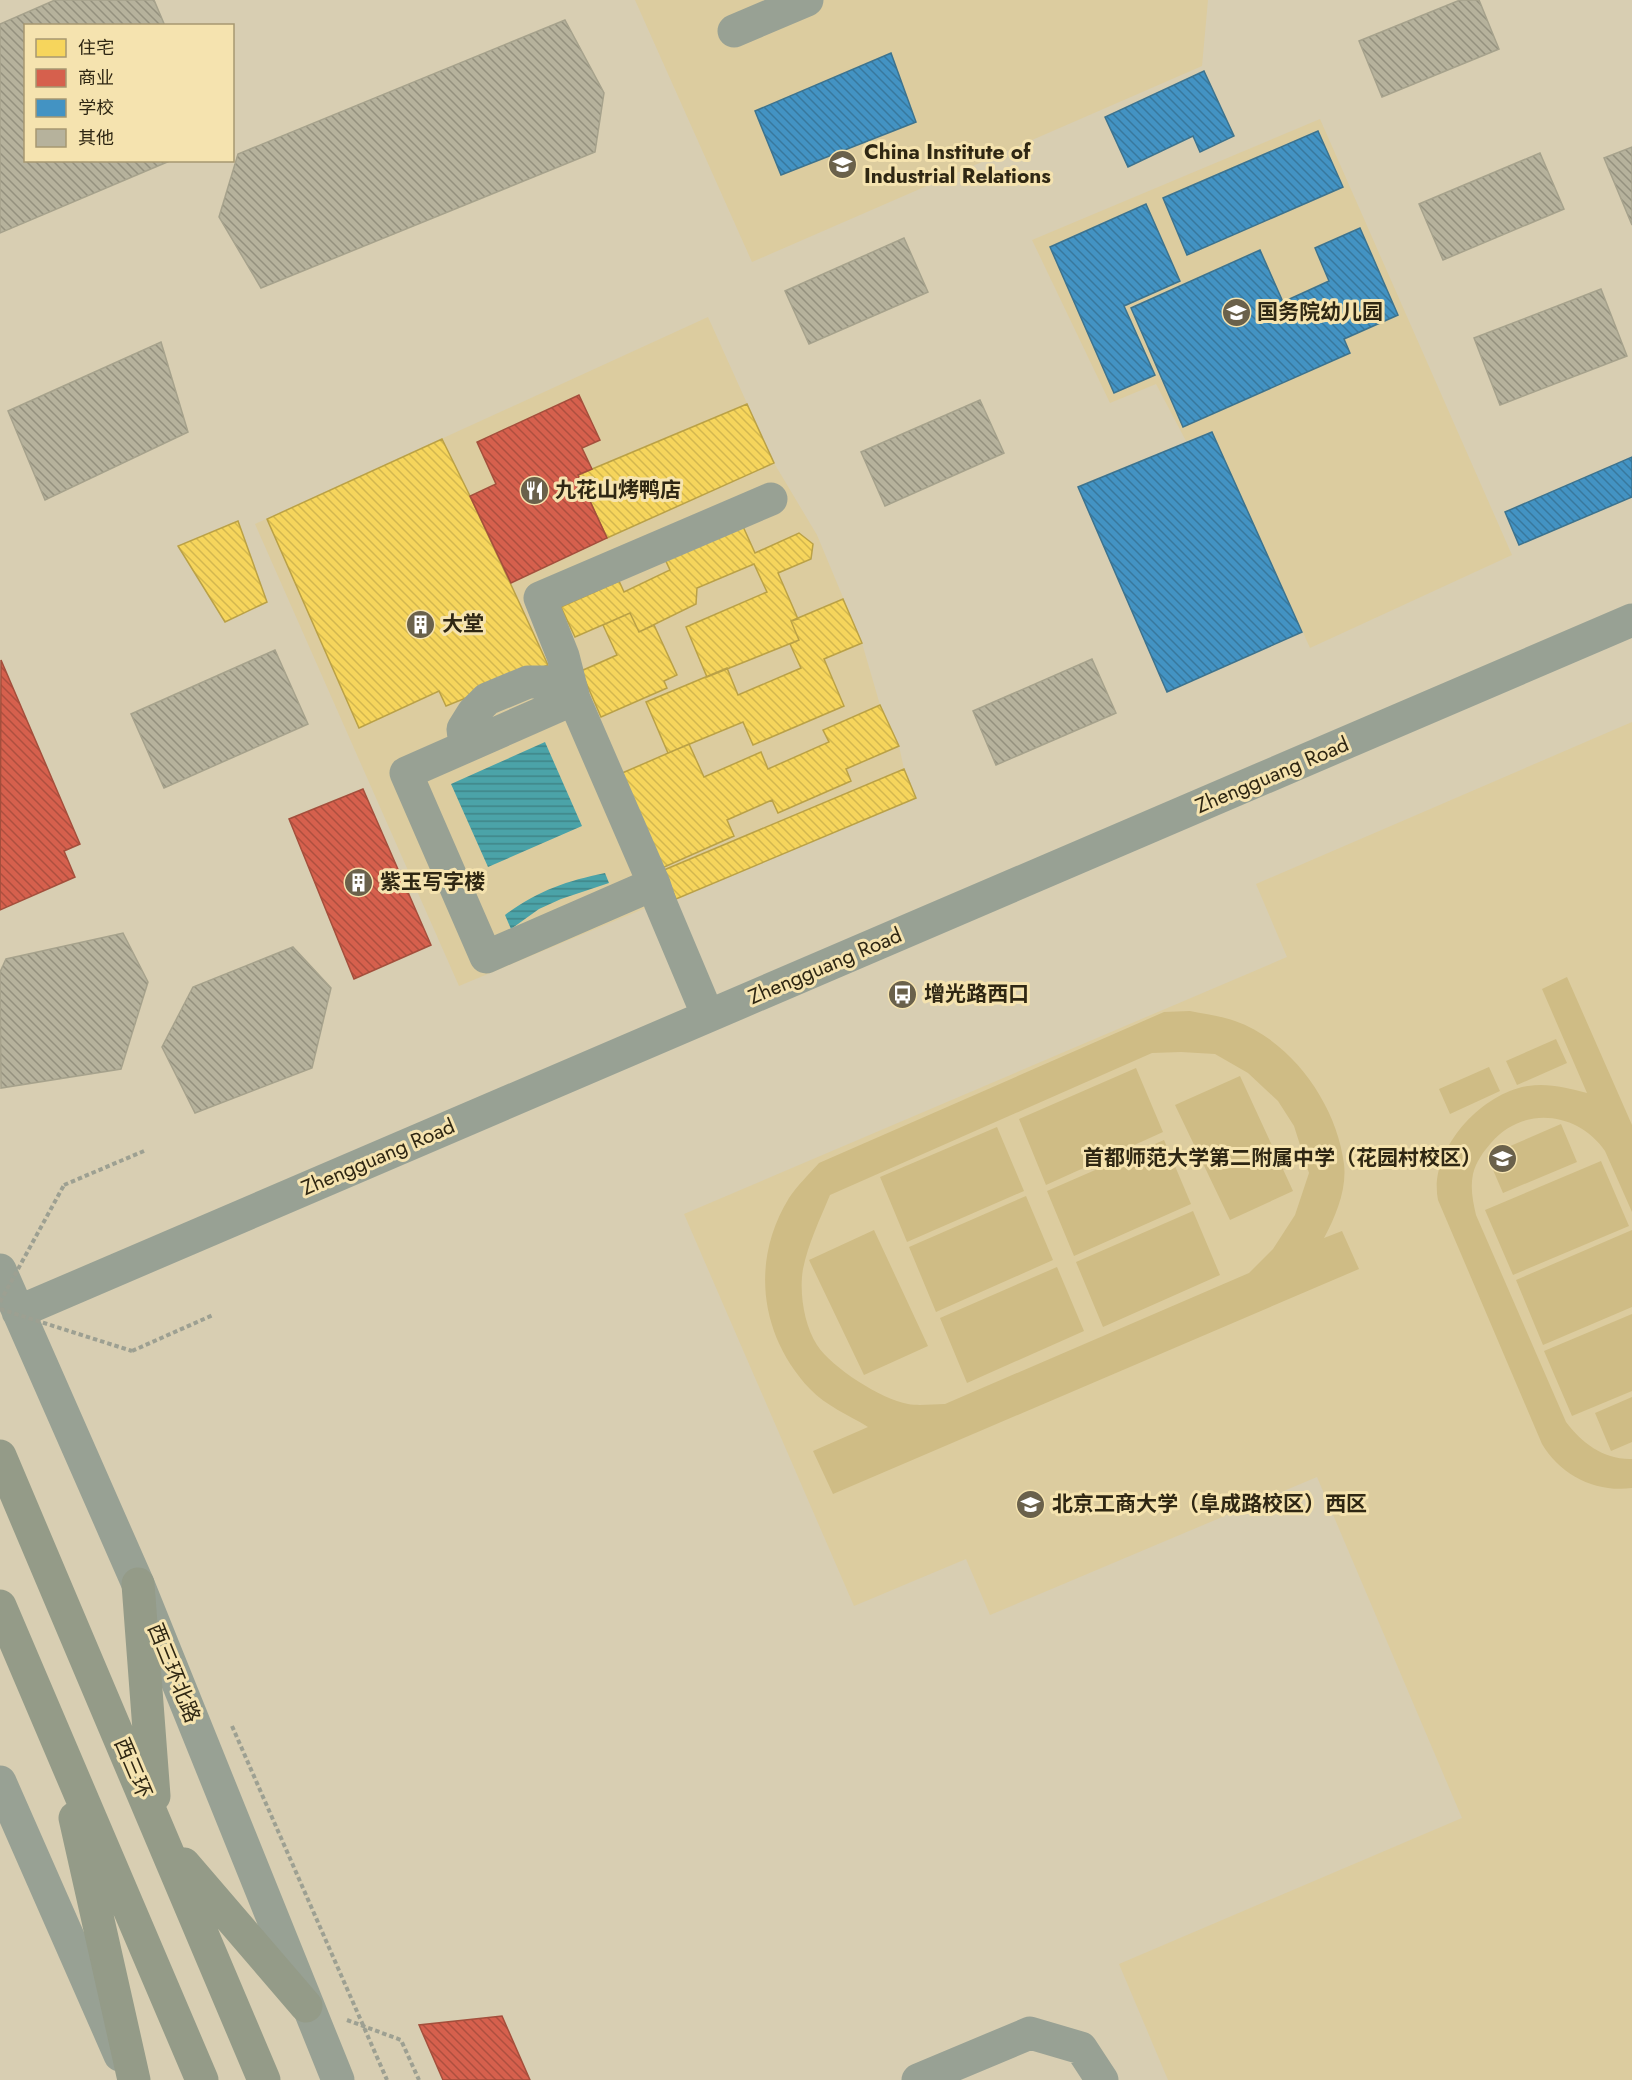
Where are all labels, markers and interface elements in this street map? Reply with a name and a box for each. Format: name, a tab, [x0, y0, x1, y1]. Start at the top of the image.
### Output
legend	[24, 24, 234, 162]
text: 住宅	[78, 35, 114, 61]
text: 商业	[78, 65, 114, 91]
text: 学校	[78, 95, 114, 121]
text: 其他	[78, 125, 114, 151]
place label: China Institute of Industrial Relations	[864, 137, 1051, 191]
school or university icon: China Institute of Industrial Relations	[827, 148, 859, 180]
school or university icon: 国务院幼儿园	[1220, 296, 1252, 328]
place label: 国务院幼儿园	[1257, 297, 1383, 327]
restaurant icon: 九花山烤鸭店	[518, 474, 550, 506]
place label: 九花山烤鸭店	[555, 475, 681, 505]
building icon: 大堂	[405, 608, 437, 640]
place label: 大堂	[442, 609, 484, 639]
street label: Zhengguang Road	[1191, 729, 1353, 821]
building icon: 紫玉写字楼	[343, 866, 375, 898]
place label: 紫玉写字楼	[380, 867, 485, 897]
street label: Zhengguang Road	[744, 920, 906, 1012]
bus stop icon: 增光路西口	[887, 978, 919, 1010]
place label: 增光路西口	[924, 979, 1029, 1009]
street label: Zhengguang Road	[297, 1111, 459, 1203]
school or university icon: 首都师范大学第二附属中学（花园村校区）	[1487, 1142, 1519, 1174]
place label: 首都师范大学第二附属中学（花园村校区）	[1083, 1143, 1482, 1173]
school or university icon: 北京工商大学（阜成路校区）西区	[1015, 1488, 1047, 1520]
place label: 北京工商大学（阜成路校区）西区	[1052, 1489, 1367, 1519]
street label: 西三环北路	[140, 1619, 208, 1727]
street label: 西三环	[107, 1733, 159, 1803]

